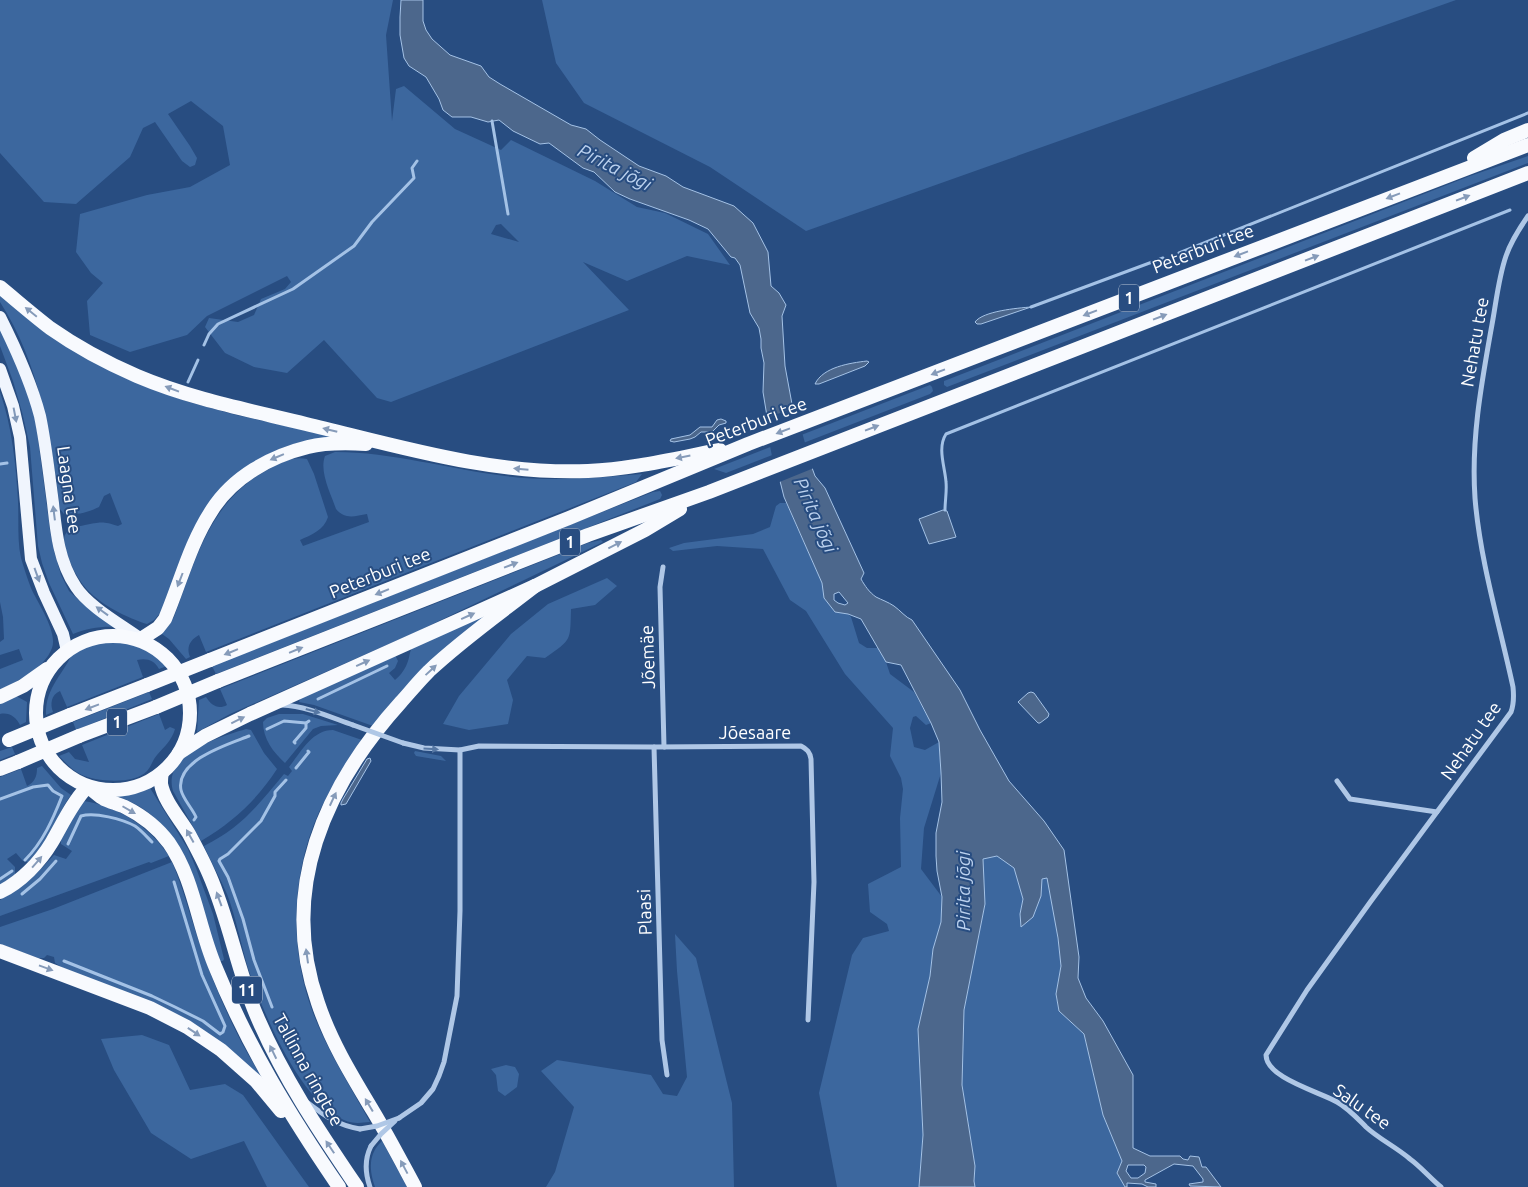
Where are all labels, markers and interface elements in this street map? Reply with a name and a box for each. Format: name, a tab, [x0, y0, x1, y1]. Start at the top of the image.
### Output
water label: Pirita jõgi	[574, 139, 657, 196]
one-way arrow	[1385, 192, 1400, 200]
one-way arrow	[1456, 194, 1470, 202]
street label: Peterburi tee	[1149, 220, 1256, 277]
one-way arrow	[1234, 251, 1248, 259]
one-way arrow	[1304, 253, 1319, 261]
road number: 1	[1119, 284, 1139, 312]
street label: Nehatu tee	[1456, 295, 1492, 388]
one-way arrow	[24, 306, 37, 317]
one-way arrow	[1082, 309, 1097, 317]
one-way arrow	[1153, 313, 1168, 321]
one-way arrow	[931, 368, 945, 376]
one-way arrow	[164, 385, 179, 393]
street label: Peterburi tee	[702, 393, 809, 450]
one-way arrow	[11, 408, 19, 423]
one-way arrow	[865, 424, 880, 431]
one-way arrow	[322, 426, 337, 434]
one-way arrow	[776, 428, 791, 435]
street label: Laagna tee	[54, 445, 86, 535]
one-way arrow	[675, 453, 690, 461]
one-way arrow	[270, 454, 284, 462]
one-way arrow	[513, 465, 529, 473]
water label: Pirita jõgi	[790, 474, 843, 557]
one-way arrow	[50, 504, 58, 520]
road number: 1	[560, 528, 580, 556]
one-way arrow	[608, 541, 622, 549]
street label: Peterburi tee	[326, 543, 433, 601]
one-way arrow	[504, 561, 519, 569]
one-way arrow	[34, 568, 41, 583]
one-way arrow	[176, 573, 184, 588]
one-way arrow	[374, 589, 389, 596]
one-way arrow	[95, 606, 109, 616]
one-way arrow	[461, 611, 475, 619]
street label: Jõemäe	[636, 625, 658, 689]
one-way arrow	[289, 646, 303, 654]
one-way arrow	[223, 649, 238, 656]
one-way arrow	[356, 658, 370, 666]
one-way arrow	[425, 664, 437, 676]
street label: Nehatu tee	[1436, 698, 1504, 783]
one-way arrow	[85, 703, 99, 711]
one-way arrow	[305, 708, 320, 716]
road number: 1	[107, 709, 127, 736]
one-way arrow	[231, 716, 245, 724]
street label: Jõesaare	[719, 722, 791, 742]
one-way arrow	[423, 745, 439, 753]
one-way arrow	[330, 792, 338, 806]
one-way arrow	[123, 806, 136, 815]
one-way arrow	[185, 829, 194, 842]
water label: Pirita jõgi	[952, 850, 974, 931]
one-way arrow	[31, 856, 43, 868]
street label: Plaasi	[633, 889, 655, 935]
one-way arrow	[215, 891, 223, 906]
one-way arrow	[303, 948, 311, 964]
one-way arrow	[38, 965, 53, 972]
road number: 11	[232, 976, 262, 1004]
street label: Tallinna ringtee	[270, 1010, 348, 1129]
one-way arrow	[188, 1028, 201, 1037]
one-way arrow	[269, 1045, 277, 1059]
street label: Salu tee	[1330, 1079, 1395, 1133]
one-way arrow	[365, 1098, 374, 1111]
one-way arrow	[325, 1140, 335, 1153]
one-way arrow	[400, 1160, 408, 1174]

